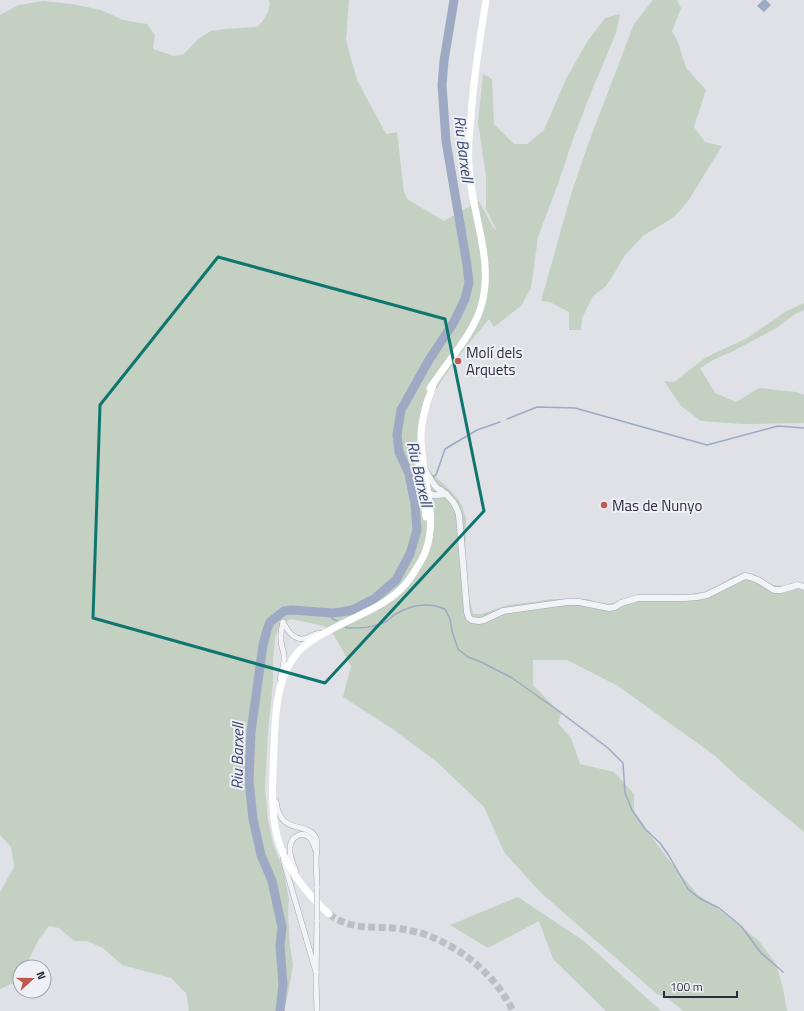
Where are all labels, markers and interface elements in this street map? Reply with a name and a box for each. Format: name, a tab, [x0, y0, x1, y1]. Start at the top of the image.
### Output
water label: Riu Barxell	[448, 114, 480, 185]
place label: Molí dels Arquets	[466, 341, 522, 381]
marker: Molí dels Arquets	[453, 356, 463, 366]
water label: Riu Barxell	[401, 439, 440, 511]
place label: Mas de Nunyo	[612, 494, 702, 517]
marker: Mas de Nunyo	[599, 500, 609, 510]
water label: Riu Barxell	[224, 721, 250, 790]
north arrow	[12, 959, 52, 999]
text: N	[33, 969, 50, 982]
scale bar	[664, 973, 737, 999]
text: 100 m	[670, 977, 703, 996]

